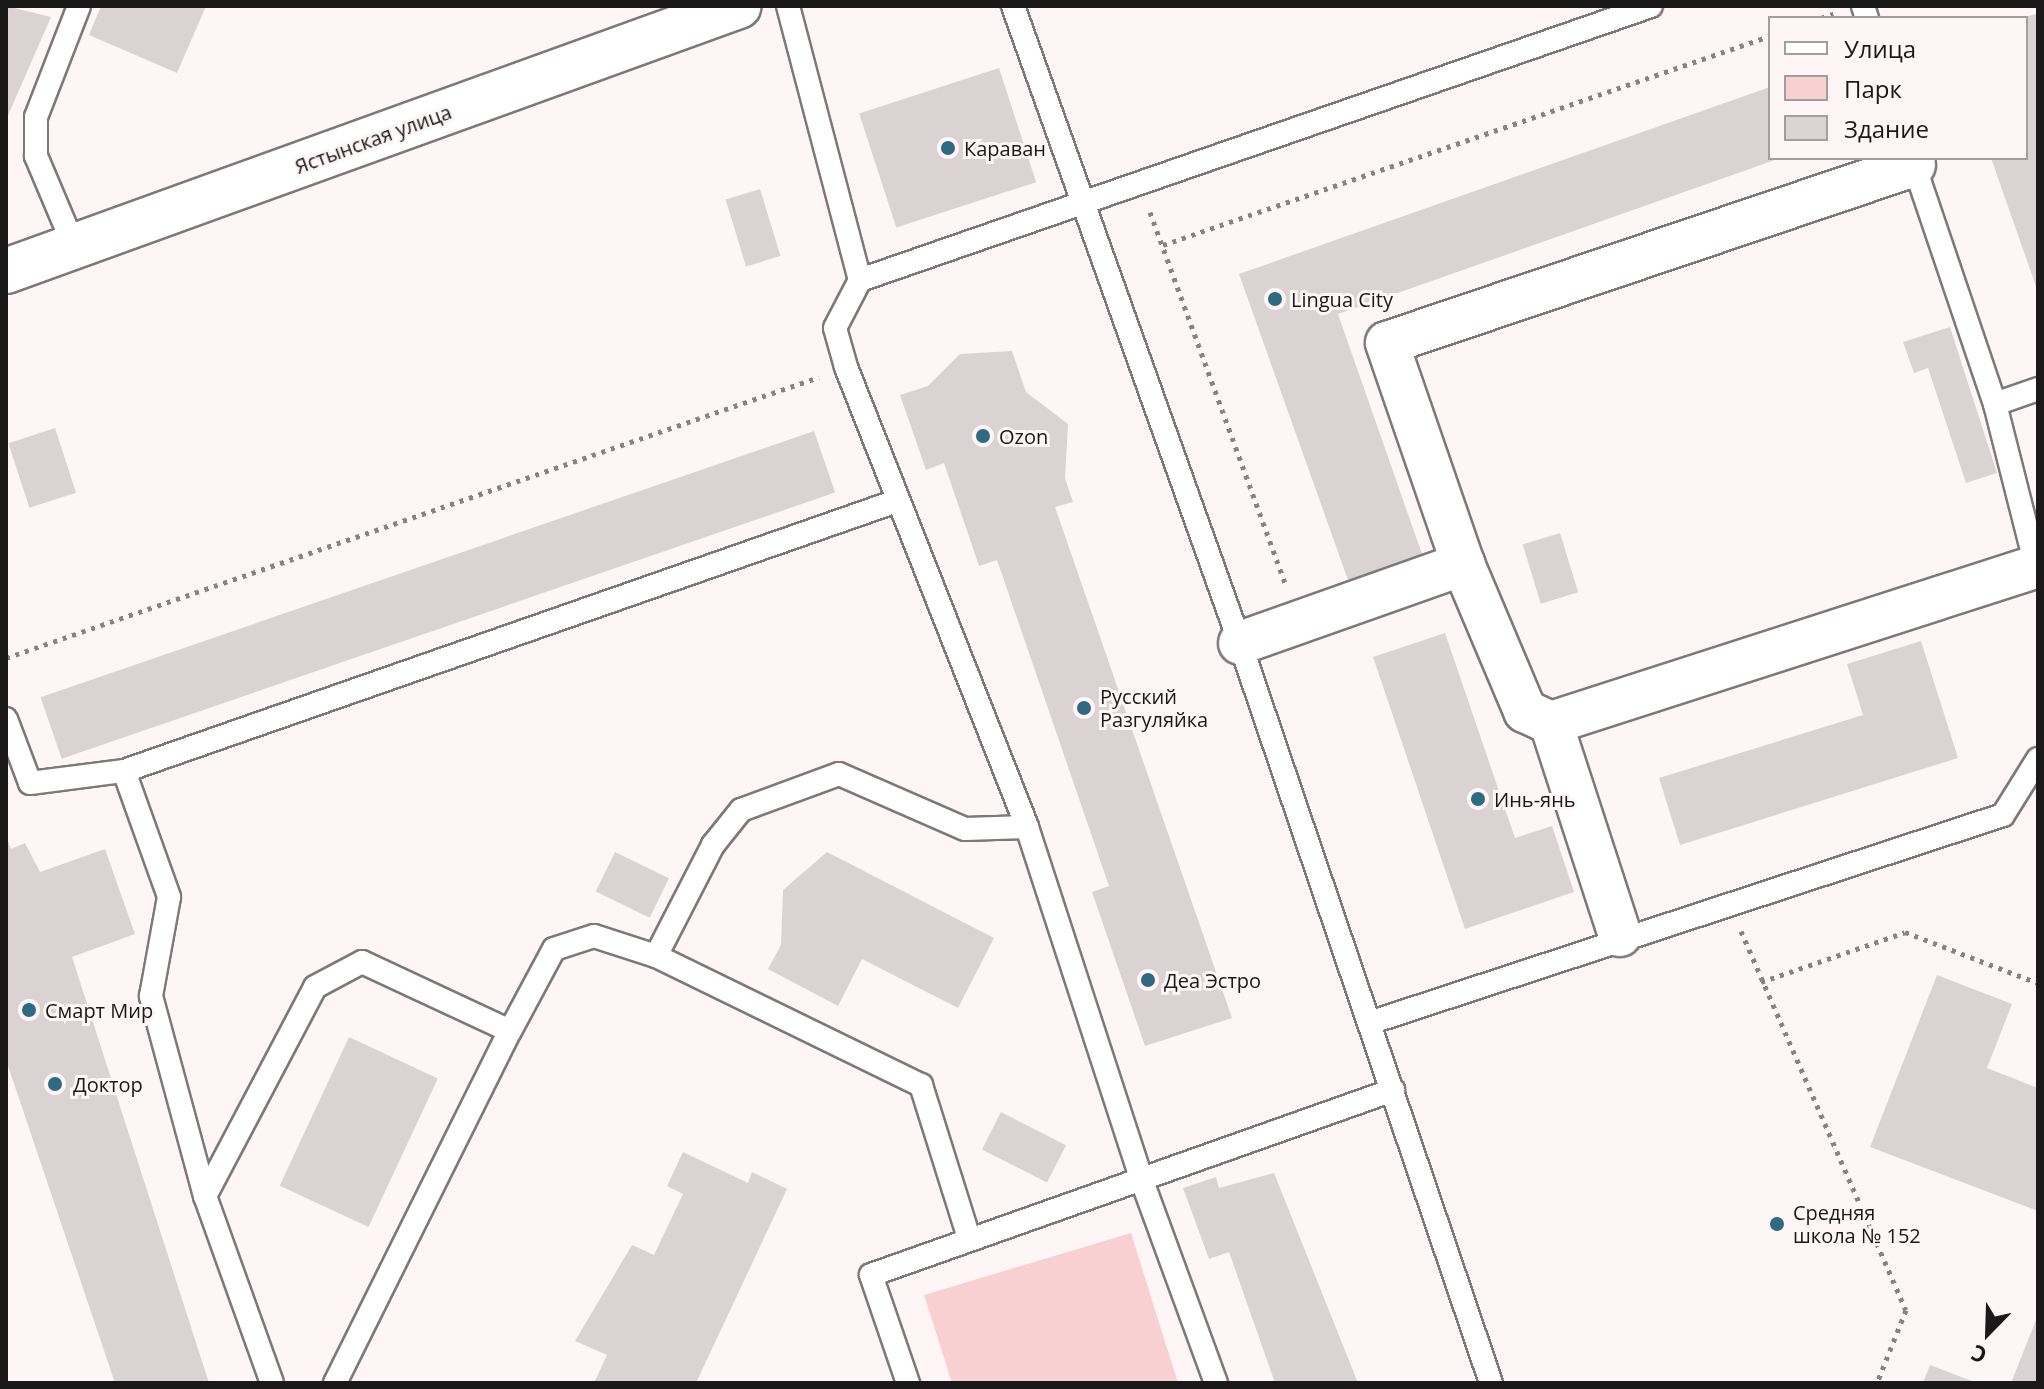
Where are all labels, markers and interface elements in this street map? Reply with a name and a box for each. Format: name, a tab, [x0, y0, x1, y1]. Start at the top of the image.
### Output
legend	[1768, 16, 2028, 160]
text: Улица	[1844, 32, 1916, 65]
text: Парк	[1844, 72, 1902, 105]
street label: Ястынская улица	[291, 100, 455, 178]
text: Здание	[1844, 112, 1929, 145]
place label: Караван	[964, 136, 1046, 160]
marker: Караван	[939, 139, 957, 157]
place label: Lingua City	[1291, 287, 1393, 311]
marker: Lingua City	[1266, 290, 1284, 308]
place label: Ozon	[999, 424, 1048, 448]
marker: Ozon	[974, 427, 992, 445]
place label: Русский Разгуляйка	[1100, 684, 1208, 731]
marker: Русский Разгуляйка	[1075, 699, 1093, 717]
place label: Инь-янь	[1494, 787, 1576, 811]
marker: Инь-янь	[1469, 790, 1487, 808]
place label: Деа Эстро	[1164, 968, 1261, 992]
marker: Деа Эстро	[1139, 971, 1157, 989]
place label: Смарт Мир	[45, 998, 153, 1022]
marker: Смарт Мир	[20, 1001, 38, 1019]
place label: Доктор	[73, 1072, 143, 1096]
marker: Доктор	[44, 1073, 66, 1095]
place label: Средняя школа № 152	[1793, 1200, 1921, 1247]
marker: Средняя школа № 152	[1768, 1215, 1786, 1233]
north arrow	[1948, 1293, 2028, 1373]
text: С	[1966, 1339, 1991, 1372]

